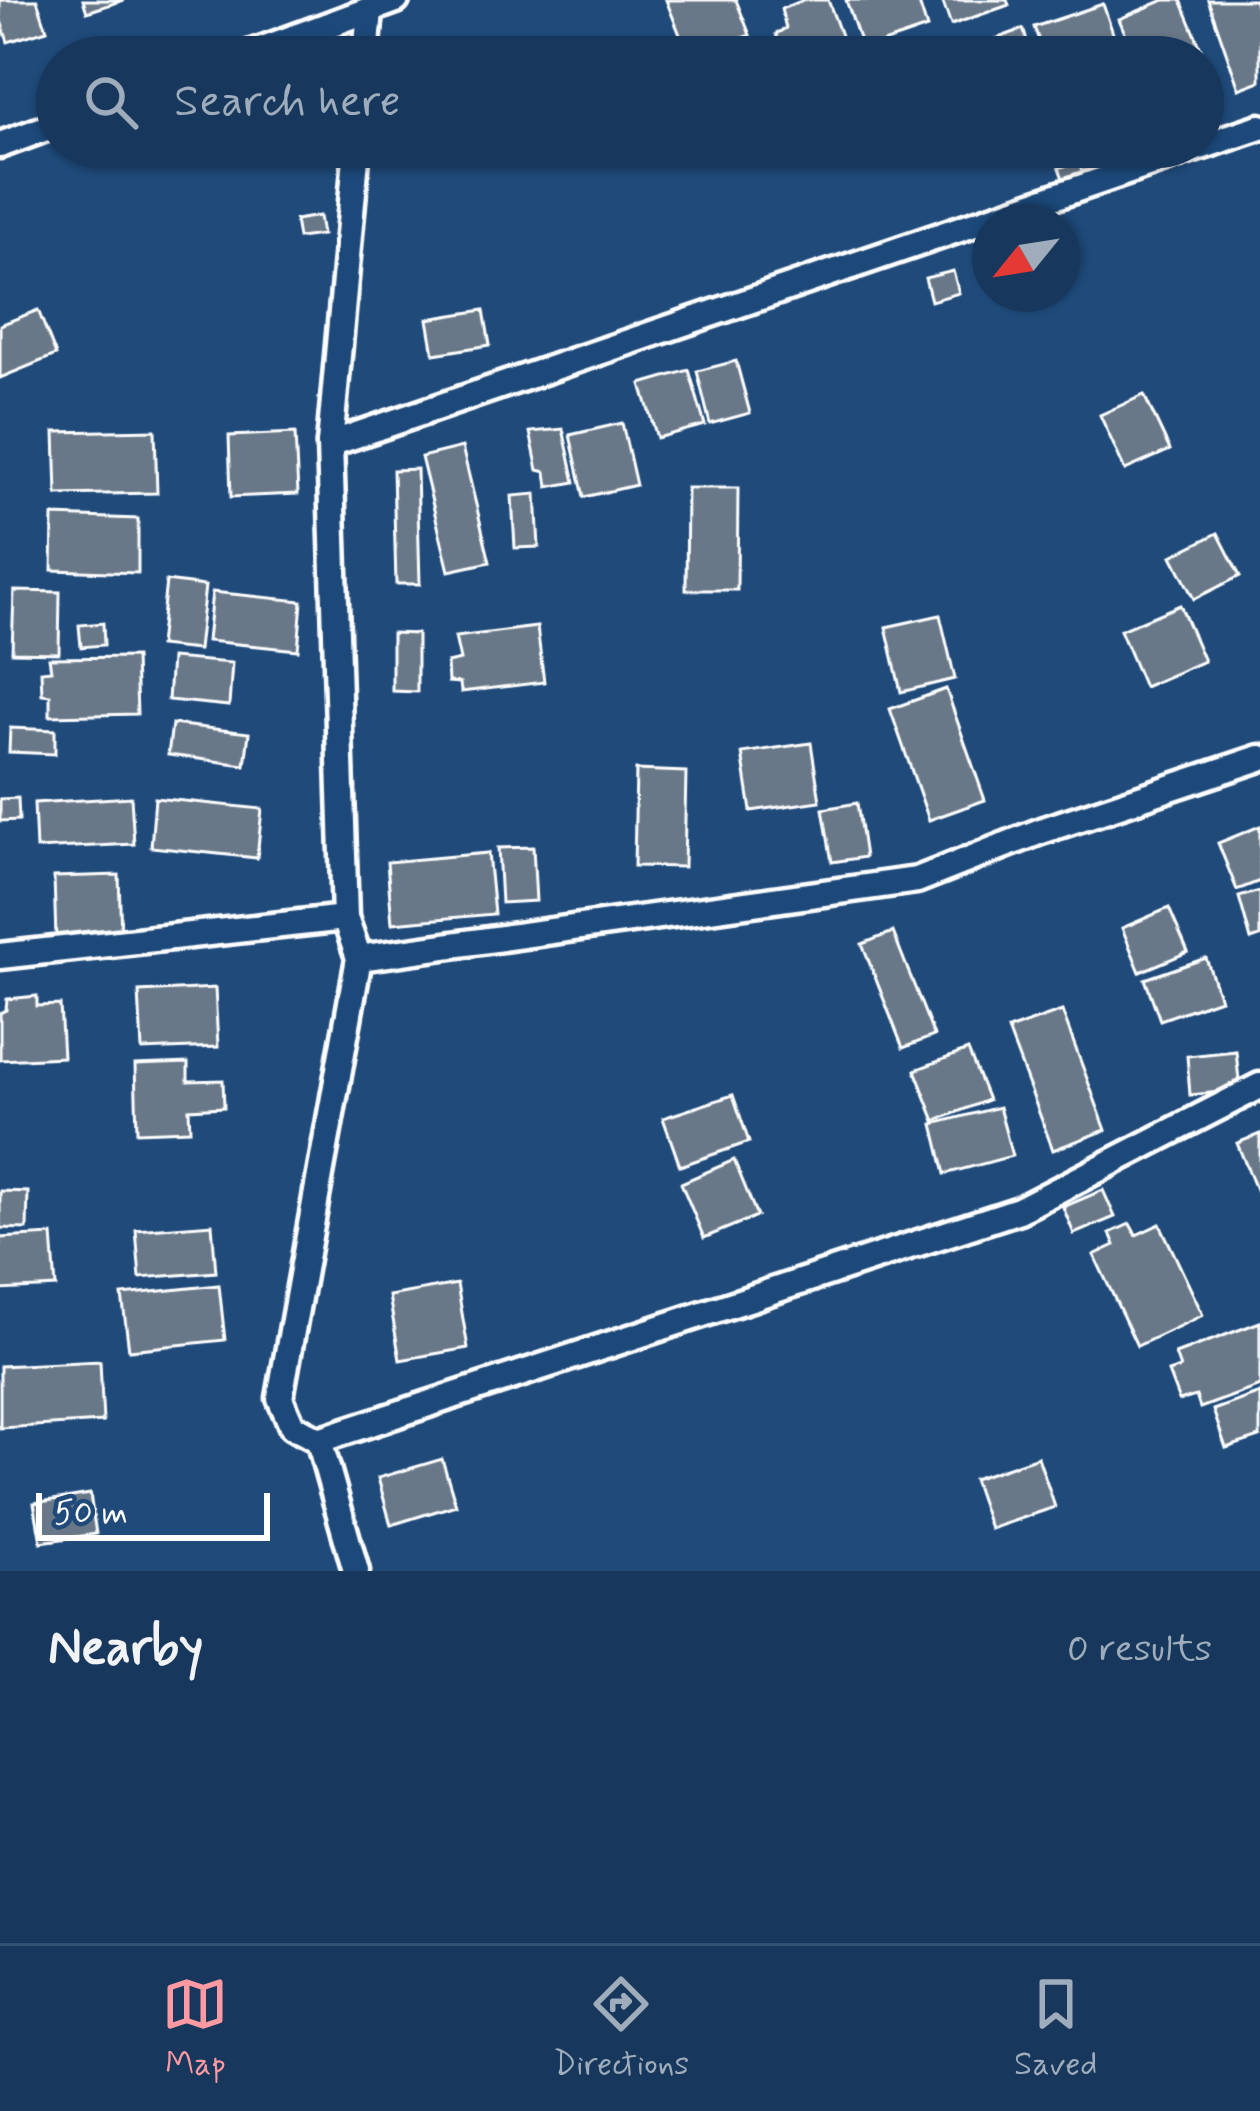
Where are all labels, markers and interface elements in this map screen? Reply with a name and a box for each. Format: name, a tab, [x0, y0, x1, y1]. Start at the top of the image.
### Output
search box	[36, 36, 1224, 168]
icon: search	[78, 69, 144, 135]
text: Search here	[174, 73, 401, 132]
north arrow	[972, 204, 1080, 312]
scale bar	[36, 1487, 270, 1540]
text: 50 m	[54, 1492, 128, 1536]
text: Nearby	[48, 1616, 203, 1682]
text: 0 results	[1067, 1624, 1212, 1675]
tab: Map	[162, 1971, 228, 2087]
tab: Directions	[553, 1971, 689, 2087]
tab: Saved	[1014, 1971, 1098, 2087]

